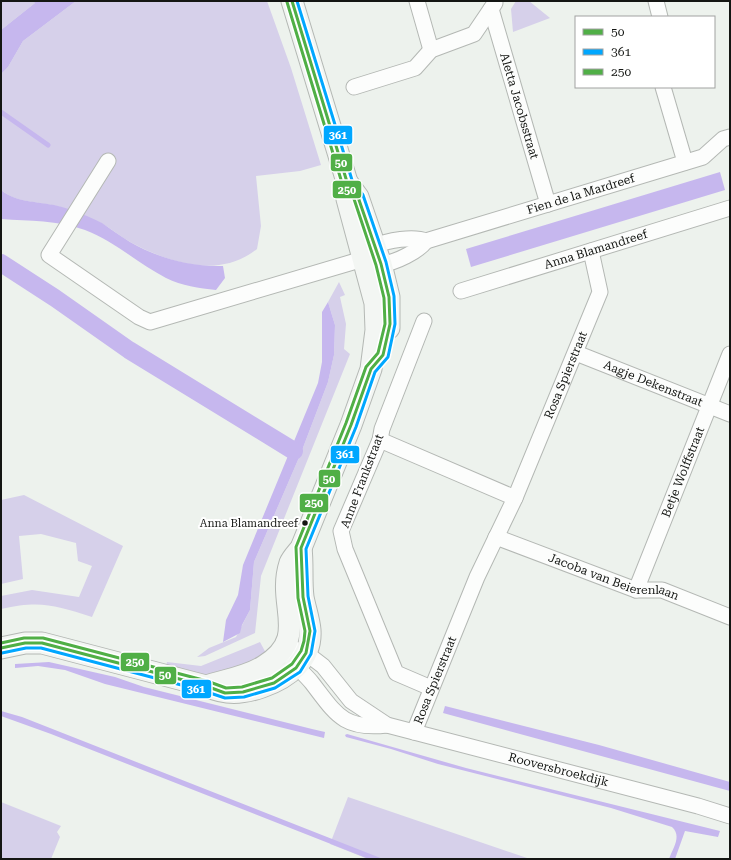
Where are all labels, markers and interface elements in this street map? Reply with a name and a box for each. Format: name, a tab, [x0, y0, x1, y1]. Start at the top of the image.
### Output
legend	[575, 16, 715, 88]
text: 50	[611, 25, 625, 39]
text: 361	[611, 45, 631, 59]
street label: Aletta Jacobsstraat	[497, 51, 542, 161]
text: 250	[611, 65, 631, 79]
line badge: 361	[323, 125, 353, 145]
text: 361	[329, 129, 347, 142]
line badge: 50	[330, 153, 353, 172]
text: 50	[335, 157, 347, 170]
street label: Fien de la Mardreef	[525, 171, 637, 217]
line badge: 250	[332, 180, 362, 199]
text: 250	[338, 184, 356, 197]
street label: Anna Blamandreef	[542, 227, 649, 272]
street label: Rosa Spierstraat	[541, 329, 590, 421]
street label: Aagje Dekenstraat	[602, 358, 705, 410]
street label: Betje Wolffstraat	[659, 424, 707, 519]
street label: Anne Frankstraat	[338, 432, 386, 530]
line badge: 361	[330, 445, 360, 464]
text: 361	[336, 448, 354, 461]
line badge: 50	[318, 469, 341, 488]
text: 50	[323, 473, 335, 486]
line badge: 250	[299, 493, 329, 513]
text: 250	[305, 497, 323, 510]
place label: Anna Blamandreef	[200, 517, 299, 530]
marker: Anna Blamandreef	[300, 518, 310, 528]
street label: Jacoba van Beierenlaan	[547, 551, 681, 603]
street label: Rosa Spierstraat	[411, 634, 459, 726]
line badge: 250	[120, 652, 150, 672]
text: 250	[126, 656, 144, 669]
line badge: 50	[154, 666, 177, 685]
text: 50	[159, 669, 171, 682]
line badge: 361	[181, 679, 212, 699]
text: 361	[187, 683, 205, 696]
street label: Rooversbroekdijk	[507, 750, 611, 790]

